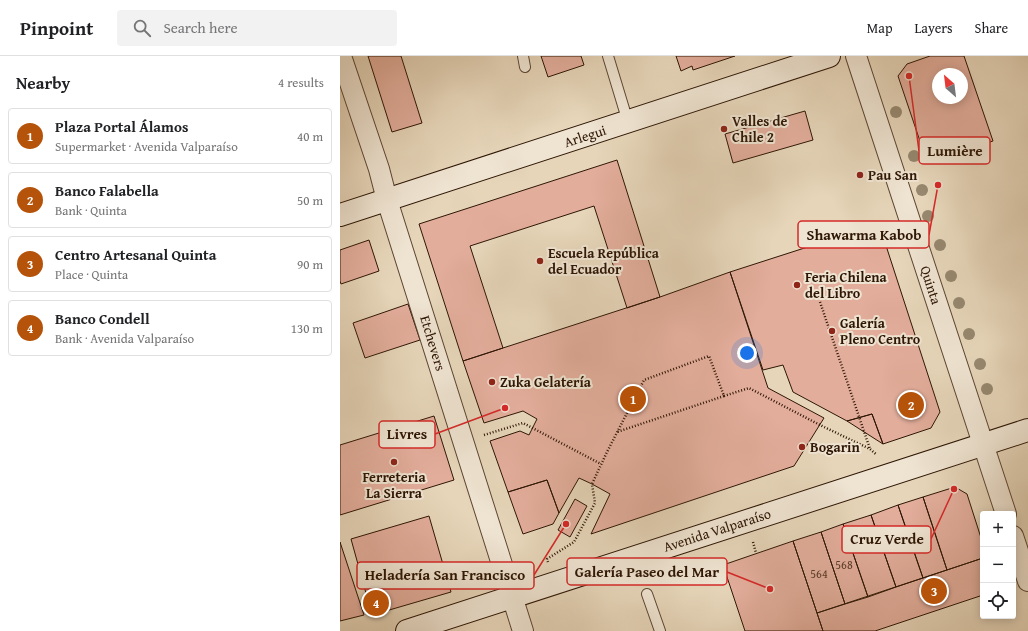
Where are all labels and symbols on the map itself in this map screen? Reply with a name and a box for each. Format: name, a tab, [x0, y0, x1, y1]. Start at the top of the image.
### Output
north arrow	[932, 68, 968, 104]
place label: Valles de Chile 2	[732, 111, 787, 147]
street label: Arlegui	[561, 120, 609, 152]
marker: Valles de Chile 2	[719, 124, 729, 134]
callout: Lumière	[919, 137, 990, 164]
text: Lumière	[927, 140, 983, 161]
place label: Pau San	[868, 165, 918, 185]
marker: Pau San	[855, 170, 865, 180]
callout: Shawarma Kabob	[798, 221, 929, 248]
text: Shawarma Kabob	[807, 224, 921, 245]
place label: Escuela República del Ecuador	[548, 243, 660, 279]
marker: Escuela República del Ecuador	[535, 256, 545, 266]
street label: Quinta	[915, 263, 947, 307]
place label: Feria Chilena del Libro	[805, 267, 888, 303]
marker: Feria Chilena del Libro	[792, 280, 802, 290]
street label: Etchevers	[415, 313, 451, 373]
place label: Galería Pleno Centro	[840, 313, 921, 349]
marker: Galería Pleno Centro	[827, 326, 837, 336]
your location	[737, 343, 757, 363]
place label: Zuka Gelatería	[500, 372, 592, 392]
marker: Zuka Gelatería	[487, 377, 497, 387]
pin: 1	[620, 384, 646, 414]
pin: 2	[898, 390, 924, 420]
callout: Livres	[379, 421, 435, 448]
text: Livres	[387, 423, 427, 444]
place label: Bogarin	[810, 437, 860, 457]
marker: Bogarin	[797, 442, 807, 452]
marker: Ferreteria La Sierra	[389, 457, 399, 467]
place label: Ferreteria La Sierra	[362, 467, 426, 503]
street label: Avenida Valparaíso	[661, 503, 773, 557]
callout: Cruz Verde	[842, 526, 931, 553]
text: Cruz Verde	[850, 528, 924, 549]
house number: 568	[835, 556, 853, 573]
callout: Galería Paseo del Mar	[567, 558, 727, 585]
text: Galería Paseo del Mar	[575, 561, 719, 582]
callout: Heladería San Francisco	[357, 562, 534, 589]
text: Heladería San Francisco	[365, 564, 525, 585]
house number: 564	[810, 565, 828, 582]
pin: 3	[921, 576, 947, 606]
pin: 4	[363, 588, 389, 618]

